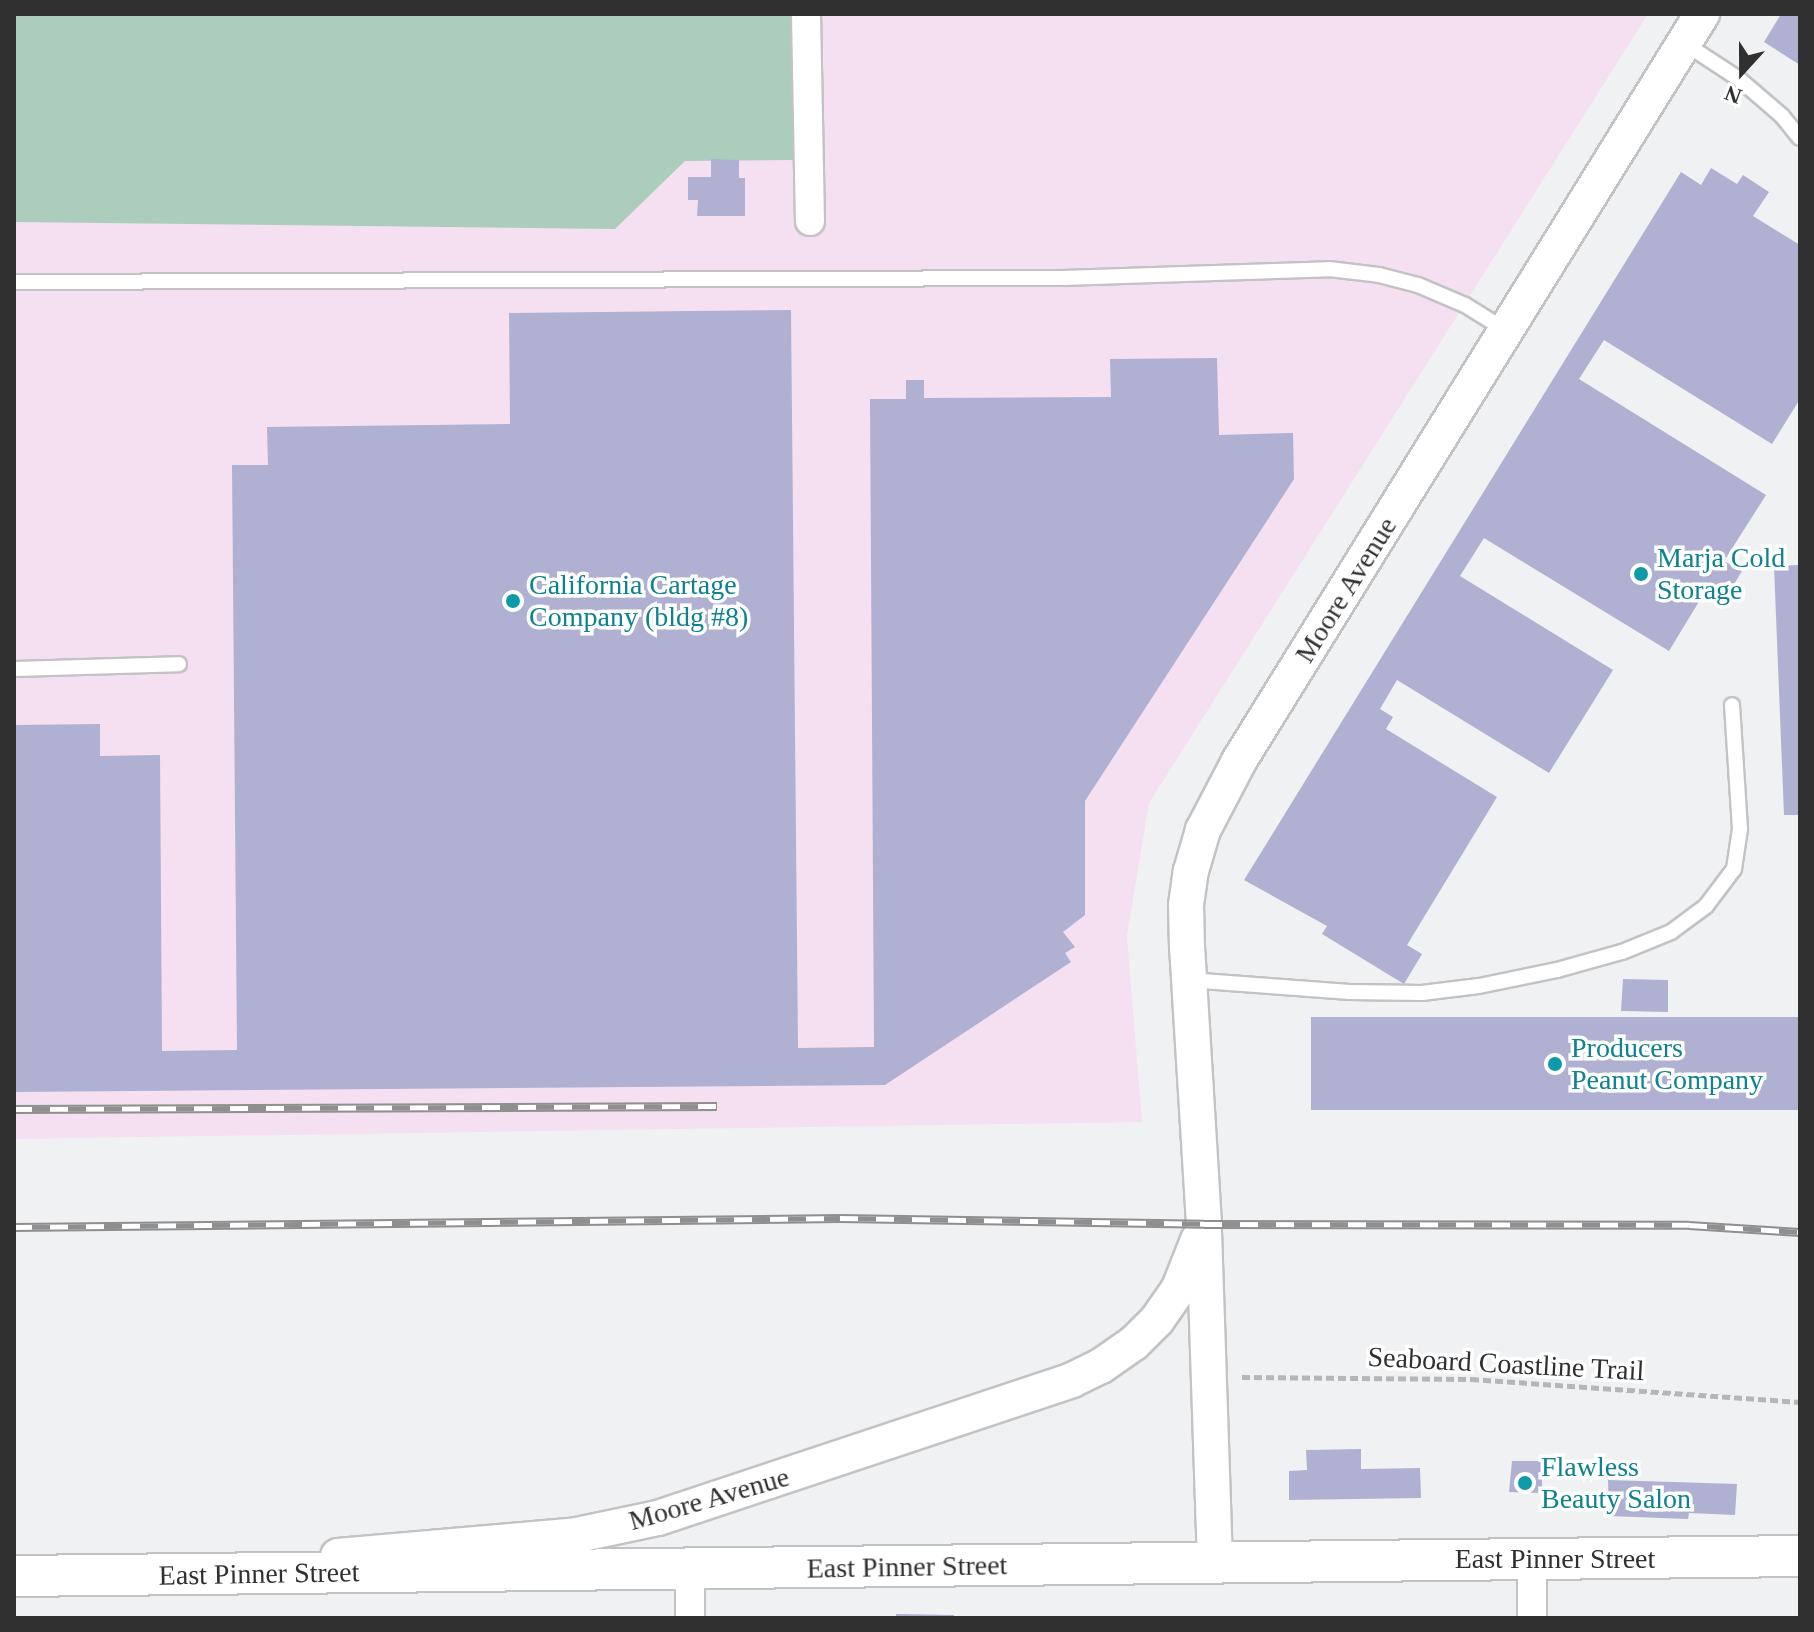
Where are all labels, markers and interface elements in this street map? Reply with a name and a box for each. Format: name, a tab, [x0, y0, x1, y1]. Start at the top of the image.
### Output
north arrow	[1702, 32, 1782, 112]
text: N	[1721, 80, 1745, 109]
street label: Moore Avenue	[1288, 510, 1404, 670]
place label: Marja Cold Storage	[1657, 541, 1785, 607]
marker: Marja Cold Storage	[1632, 565, 1650, 583]
place label: California Cartage Company (bldg #8)	[529, 568, 748, 634]
marker: California Cartage Company (bldg #8)	[504, 592, 522, 610]
place label: Producers Peanut Company	[1571, 1031, 1763, 1097]
marker: Producers Peanut Company	[1546, 1055, 1564, 1073]
street label: Seaboard Coastline Trail	[1367, 1340, 1645, 1388]
place label: Flawless Beauty Salon	[1541, 1450, 1691, 1516]
street label: Moore Avenue	[624, 1460, 794, 1538]
marker: Flawless Beauty Salon	[1516, 1474, 1534, 1492]
street label: East Pinner Street	[1455, 1542, 1655, 1576]
street label: East Pinner Street	[806, 1548, 1008, 1586]
street label: East Pinner Street	[158, 1555, 360, 1593]

